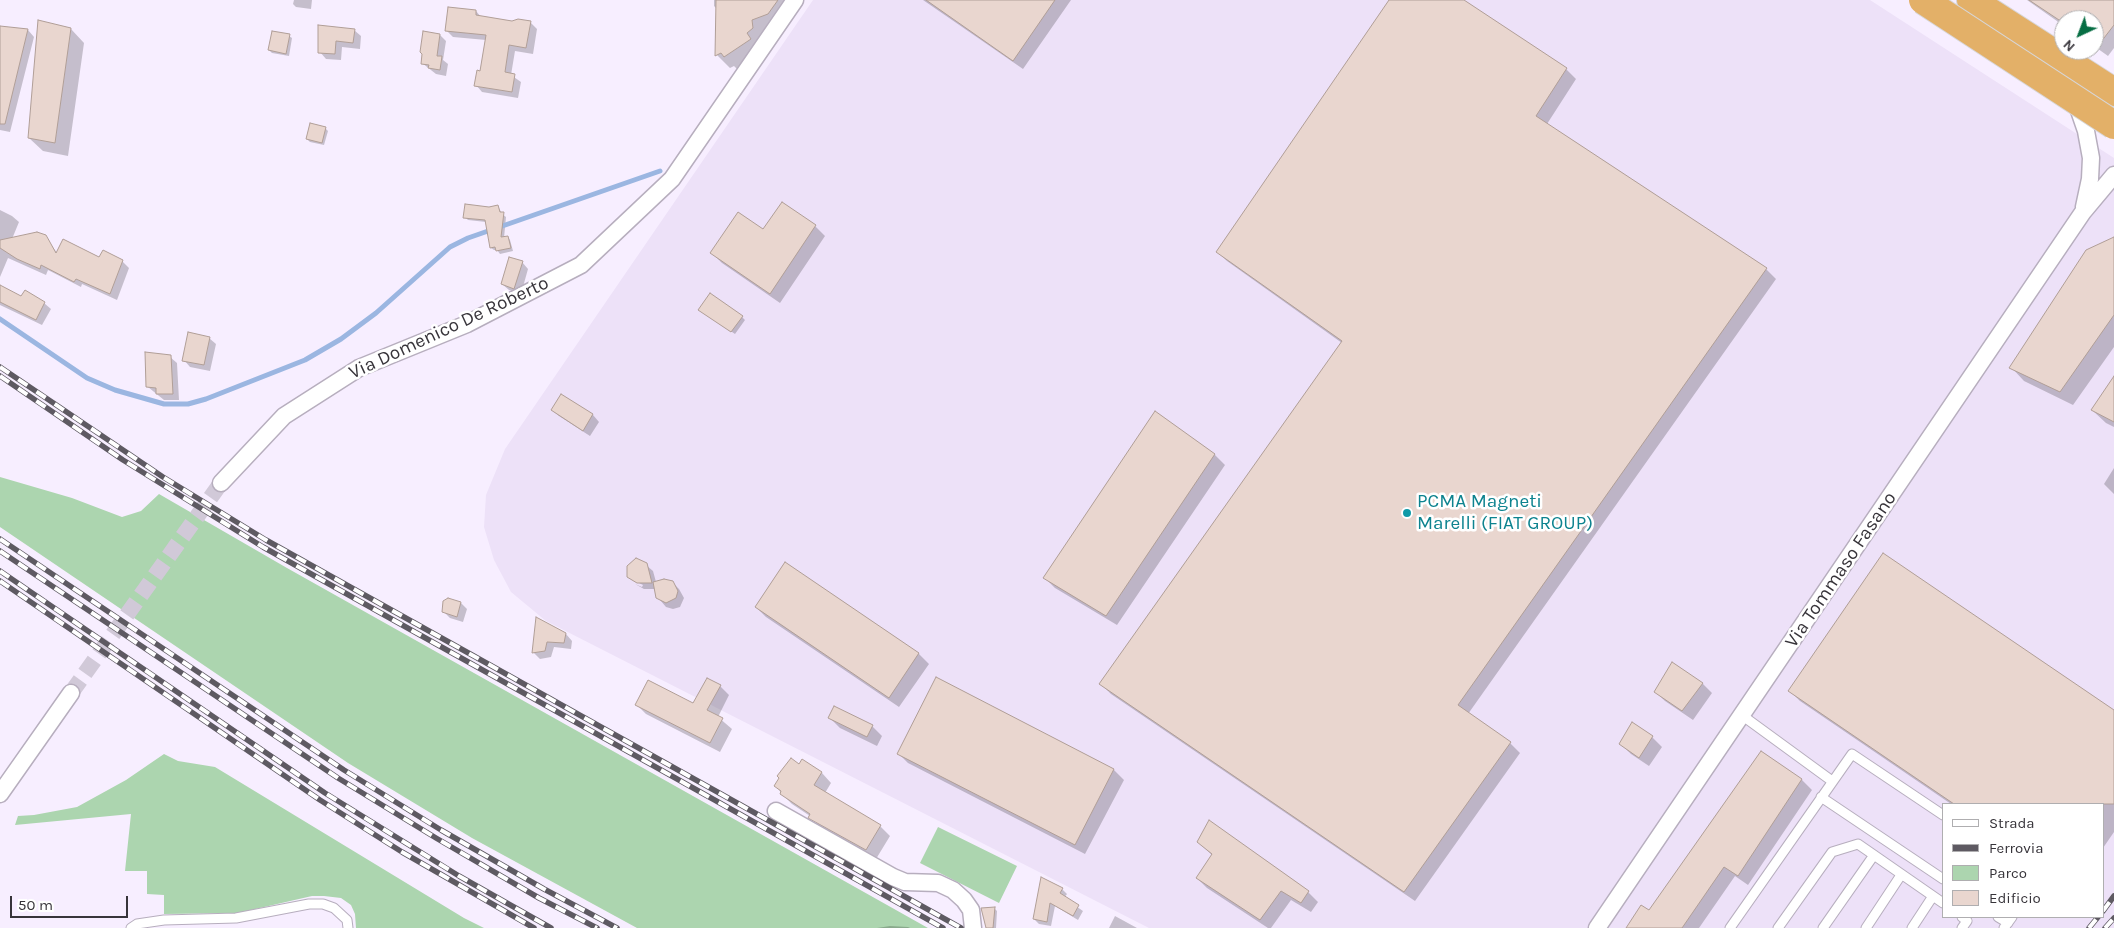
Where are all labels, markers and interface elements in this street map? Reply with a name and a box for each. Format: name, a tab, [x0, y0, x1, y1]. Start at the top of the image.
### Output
north arrow	[2054, 10, 2104, 60]
text: N	[2060, 36, 2079, 55]
street label: Via Domenico De Roberto	[345, 272, 553, 384]
street label: Via Tommaso Fasano	[1780, 488, 1902, 652]
place label: PCMA Magneti Marelli (FIAT GROUP)	[1417, 491, 1593, 535]
marker: PCMA Magneti Marelli (FIAT GROUP)	[1401, 507, 1413, 519]
legend	[1942, 803, 2104, 918]
text: Strada	[1989, 814, 2035, 832]
text: Ferrovia	[1989, 839, 2043, 857]
text: Parco	[1989, 864, 2027, 882]
scale bar	[12, 886, 130, 918]
text: Edificio	[1989, 889, 2041, 907]
text: 50 m	[18, 896, 53, 914]

